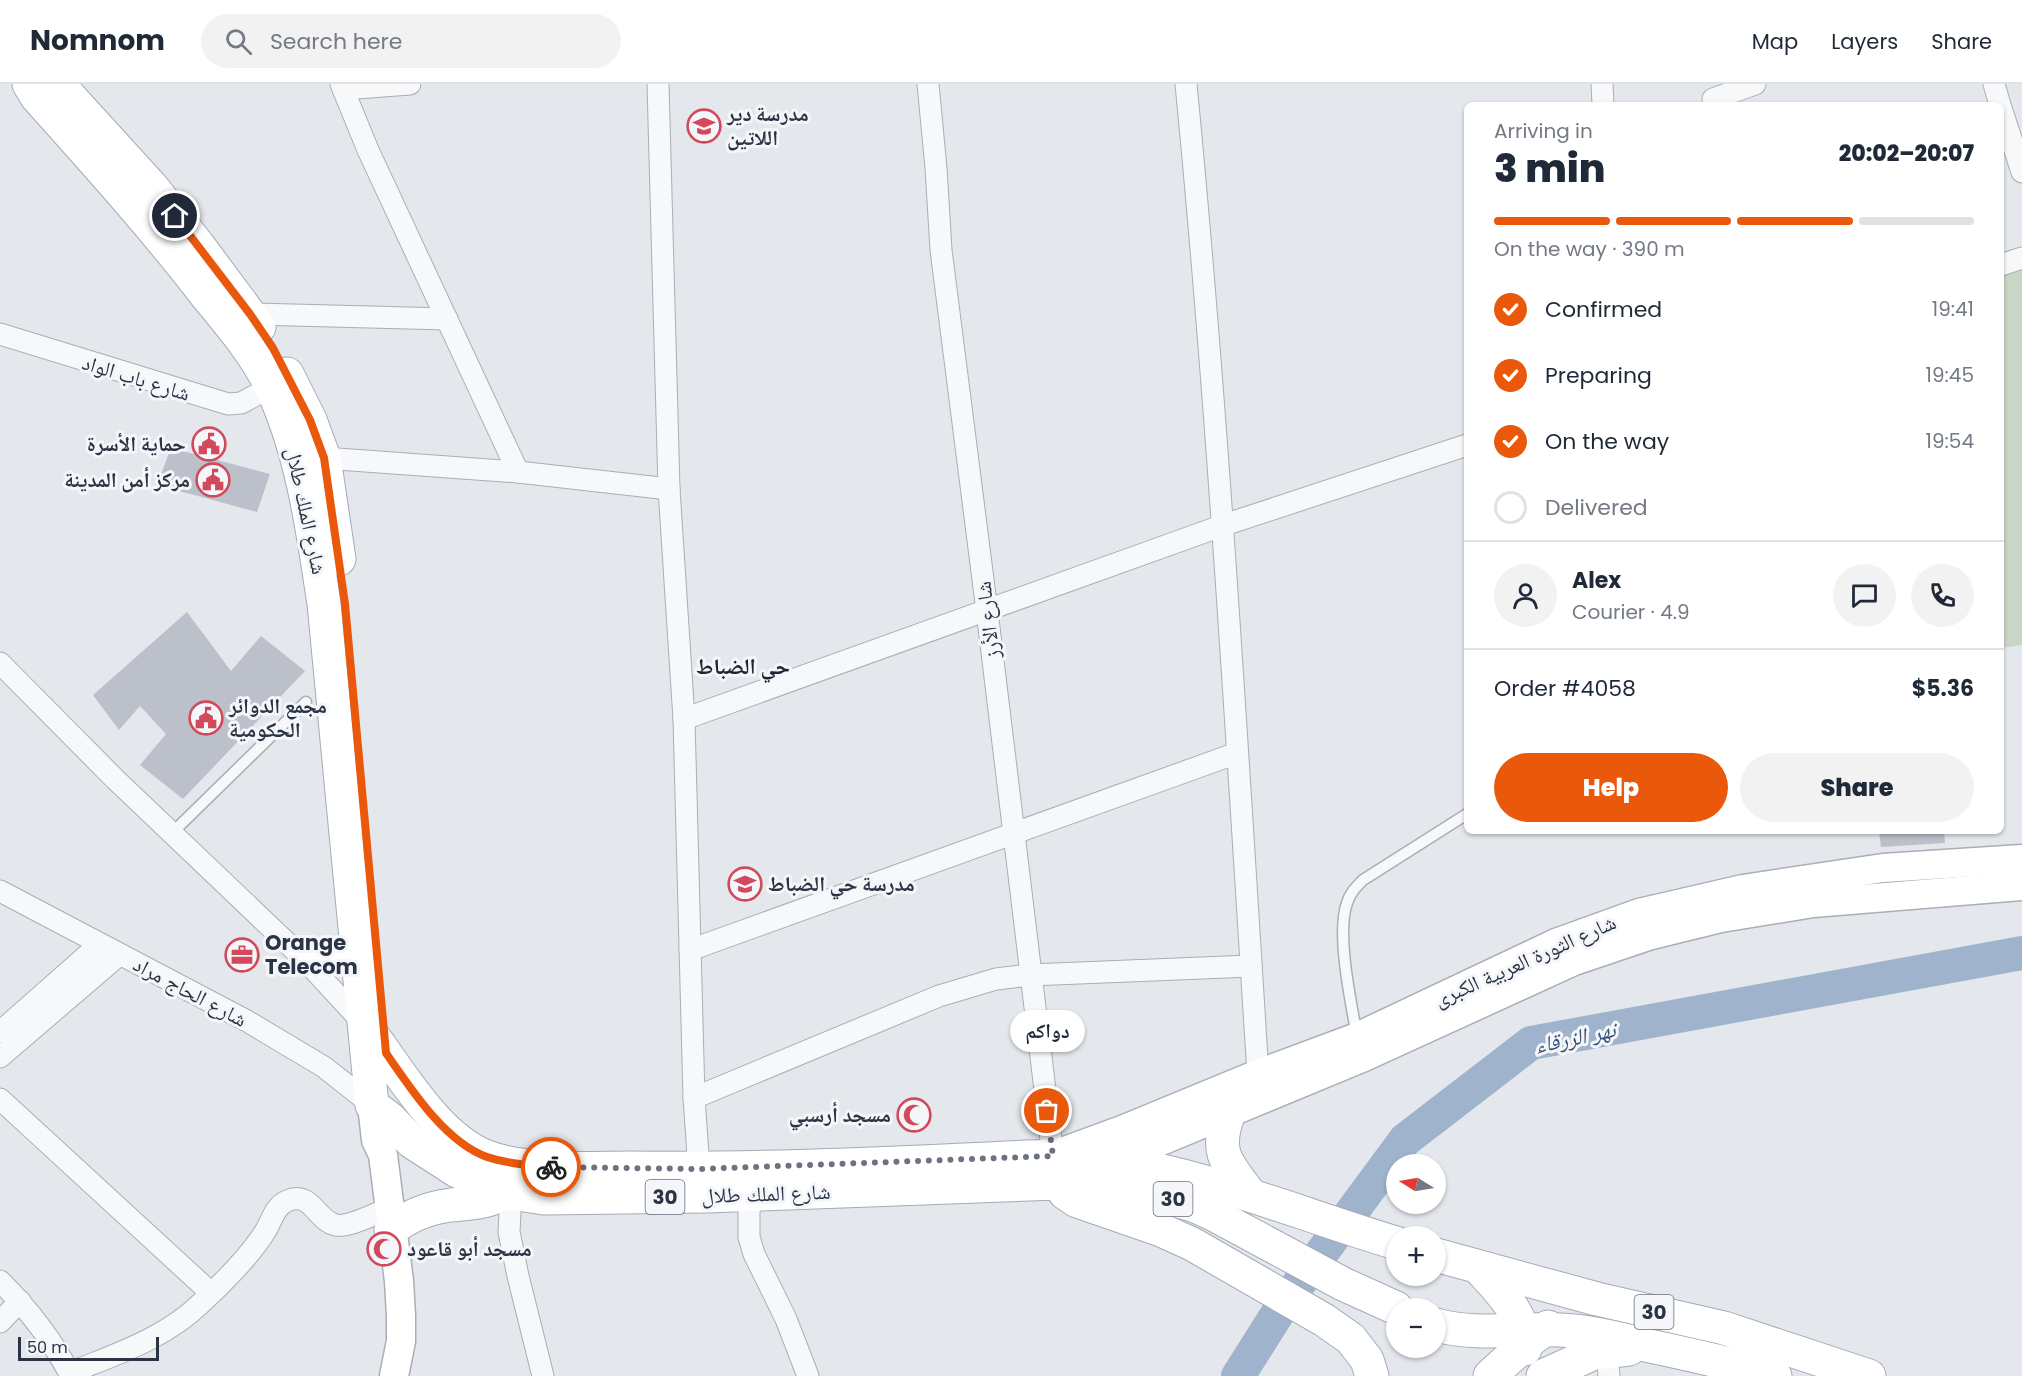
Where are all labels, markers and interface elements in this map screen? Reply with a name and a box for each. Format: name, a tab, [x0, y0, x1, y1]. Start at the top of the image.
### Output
search box	[201, 14, 621, 68]
text: Nomnom	[30, 21, 165, 60]
icon: search	[222, 25, 255, 58]
text: Search here	[270, 26, 402, 57]
text: Map	[1752, 27, 1798, 56]
text: Layers	[1831, 27, 1898, 56]
text: Share	[1931, 27, 1992, 56]
place label: مدرسة دير اللاتين	[726, 99, 809, 152]
school or university icon: مدرسة دير اللاتين	[686, 108, 722, 144]
text: Arriving in	[1494, 117, 1593, 145]
text: 20:02–20:07	[1839, 138, 1974, 169]
text: 3 min	[1494, 141, 1606, 196]
pin	[149, 190, 200, 241]
icon: home	[158, 199, 191, 232]
text: On the way · 390 m	[1494, 235, 1685, 263]
icon: check	[1494, 293, 1527, 326]
text: Confirmed	[1545, 294, 1662, 325]
text: 19:41	[1932, 295, 1974, 323]
street label: شارع باب الواد	[79, 347, 194, 408]
icon: check	[1494, 359, 1527, 392]
text: Preparing	[1545, 360, 1652, 391]
text: 19:45	[1926, 361, 1974, 389]
icon: check	[1494, 425, 1527, 458]
public building icon: حماية الأسرة	[191, 426, 227, 462]
text: On the way	[1545, 426, 1669, 457]
text: 19:54	[1926, 427, 1974, 455]
place label: حماية الأسرة	[87, 429, 186, 458]
street label: شارع الملك طلال	[279, 445, 334, 577]
public building icon: مركز أمن المدينة	[195, 462, 231, 498]
place label: مركز أمن المدينة	[64, 465, 190, 494]
text: Delivered	[1545, 492, 1648, 523]
button: person	[1494, 564, 1557, 627]
button: chat	[1833, 564, 1896, 627]
button: phone	[1911, 564, 1974, 627]
text: Alex	[1572, 565, 1621, 596]
street label: شارع الأرز	[968, 580, 1007, 661]
text: Courier · 4.9	[1572, 598, 1690, 626]
district label: حي الضباط	[696, 651, 790, 683]
text: Order #4058	[1494, 673, 1636, 704]
text: $5.36	[1912, 673, 1974, 704]
place label: مجمع الدوائر الحكومية	[228, 691, 327, 744]
public building icon: مجمع الدوائر الحكومية	[188, 700, 224, 736]
button: Help	[1494, 753, 1728, 822]
button: Share	[1740, 753, 1974, 822]
school or university icon: مدرسة حي الضباط	[727, 866, 763, 902]
place label: مدرسة حي الضباط	[768, 869, 915, 900]
street label: شارع الثورة العربية الكبرى	[1429, 907, 1620, 1014]
place label: Orange Telecom	[265, 928, 358, 981]
office icon: Orange Telecom	[224, 937, 260, 973]
street label: شارع الحاج مراد	[128, 949, 252, 1034]
callout: دواكم	[1010, 1009, 1084, 1051]
water label: نهر الزرقاء	[1532, 1013, 1622, 1061]
text: دواكم	[1025, 1017, 1070, 1045]
pin	[1021, 1085, 1072, 1136]
icon: bag	[1030, 1094, 1063, 1127]
mosque icon: مسجد أرسبي	[896, 1097, 932, 1133]
place label: مسجد أرسبي	[789, 1100, 891, 1131]
courier	[521, 1137, 581, 1197]
icon: bike	[535, 1151, 568, 1184]
north arrow	[1386, 1154, 1446, 1214]
map controls	[1386, 1154, 1446, 1358]
street label: شارع الملك طلال	[701, 1177, 831, 1210]
road number: 30	[646, 1180, 684, 1214]
road number: 30	[1154, 1182, 1192, 1216]
button: +	[1386, 1226, 1446, 1286]
mosque icon: مسجد أبو قاعود	[366, 1231, 402, 1267]
place label: مسجد أبو قاعود	[407, 1234, 532, 1263]
road number: 30	[1634, 1295, 1674, 1329]
button: −	[1386, 1298, 1446, 1358]
scale bar	[18, 1334, 159, 1362]
text: 50 m	[27, 1336, 68, 1359]

